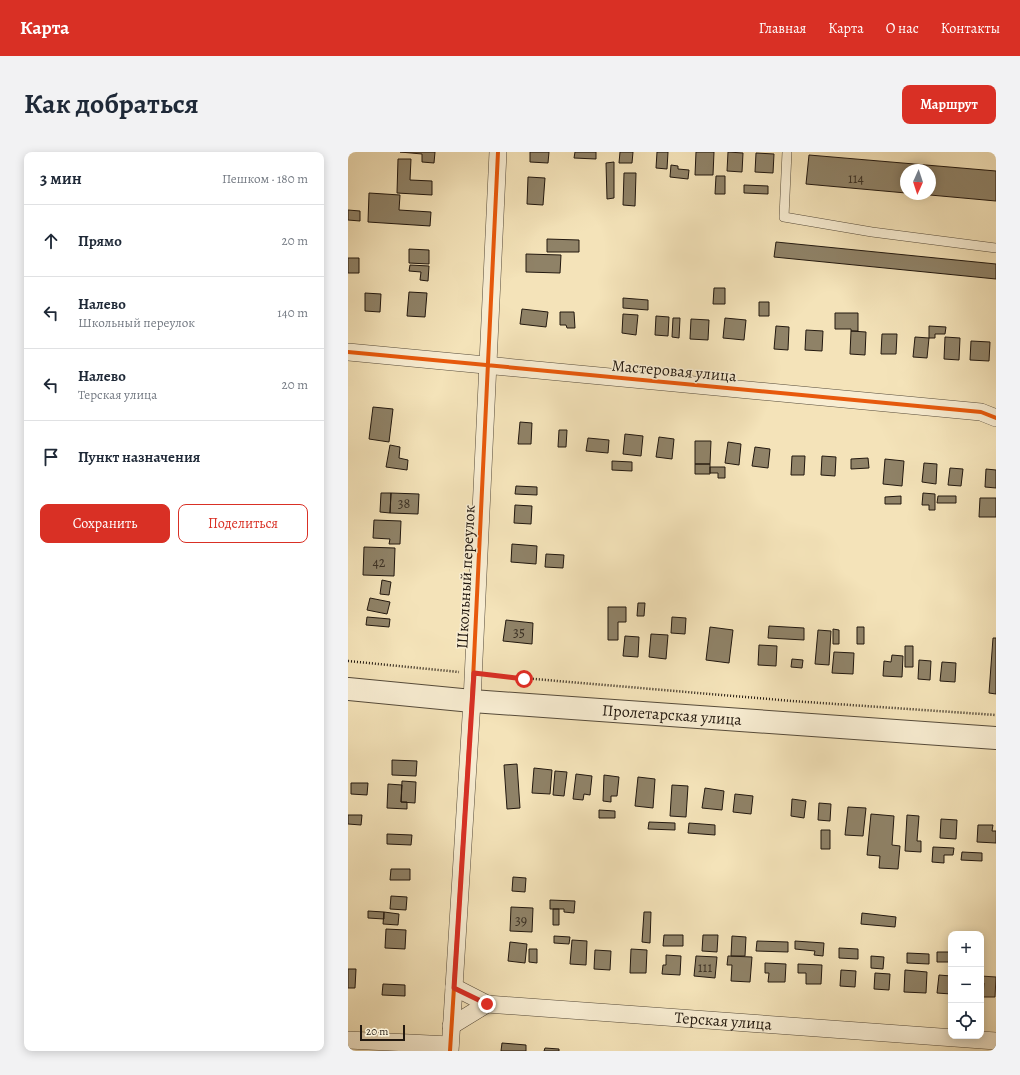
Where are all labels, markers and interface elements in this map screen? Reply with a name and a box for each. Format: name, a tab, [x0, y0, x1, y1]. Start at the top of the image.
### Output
text: Карта	[20, 15, 69, 41]
text: Главная	[759, 19, 806, 38]
text: Карта	[828, 19, 864, 38]
text: О нас	[886, 19, 919, 38]
text: Контакты	[941, 19, 1000, 38]
text: Как добраться	[24, 85, 199, 123]
button: Маршрут	[902, 85, 996, 124]
north arrow	[900, 164, 936, 200]
text: 3 мин	[40, 167, 82, 190]
house number: 114	[848, 169, 864, 188]
text: Пешком · 180 m	[222, 170, 308, 187]
icon: ahead	[40, 230, 62, 252]
text: Прямо	[78, 231, 122, 251]
text: 20 m	[282, 232, 308, 249]
text: Налево	[78, 294, 126, 314]
icon: left	[40, 302, 62, 324]
text: 140 m	[277, 304, 308, 321]
text: Школьный переулок	[78, 314, 195, 331]
street label: Мастеровая улица	[611, 355, 738, 387]
text: Налево	[78, 366, 126, 386]
icon: left	[40, 374, 62, 396]
text: 20 m	[282, 376, 308, 393]
text: Терская улица	[78, 386, 157, 403]
icon: arrive	[40, 446, 62, 468]
text: Пункт назначения	[78, 447, 200, 467]
house number: 38	[398, 494, 411, 513]
button: Сохранить	[40, 504, 170, 543]
button: Поделиться	[178, 504, 308, 543]
street label: Школьный переулок	[451, 504, 481, 650]
house number: 42	[373, 553, 386, 572]
house number: 35	[513, 623, 525, 642]
route start	[515, 670, 533, 688]
street label: Пролетарская улица	[601, 699, 743, 731]
house number: 39	[515, 911, 527, 930]
map controls	[948, 931, 984, 1039]
button: +	[948, 931, 984, 967]
house number: 111	[698, 958, 712, 977]
button: −	[948, 967, 984, 1003]
route end	[478, 995, 496, 1013]
button: locate	[948, 1003, 984, 1039]
street label: Терская улица	[674, 1007, 773, 1036]
scale bar	[360, 1023, 405, 1042]
text: 20 m	[366, 1024, 388, 1039]

